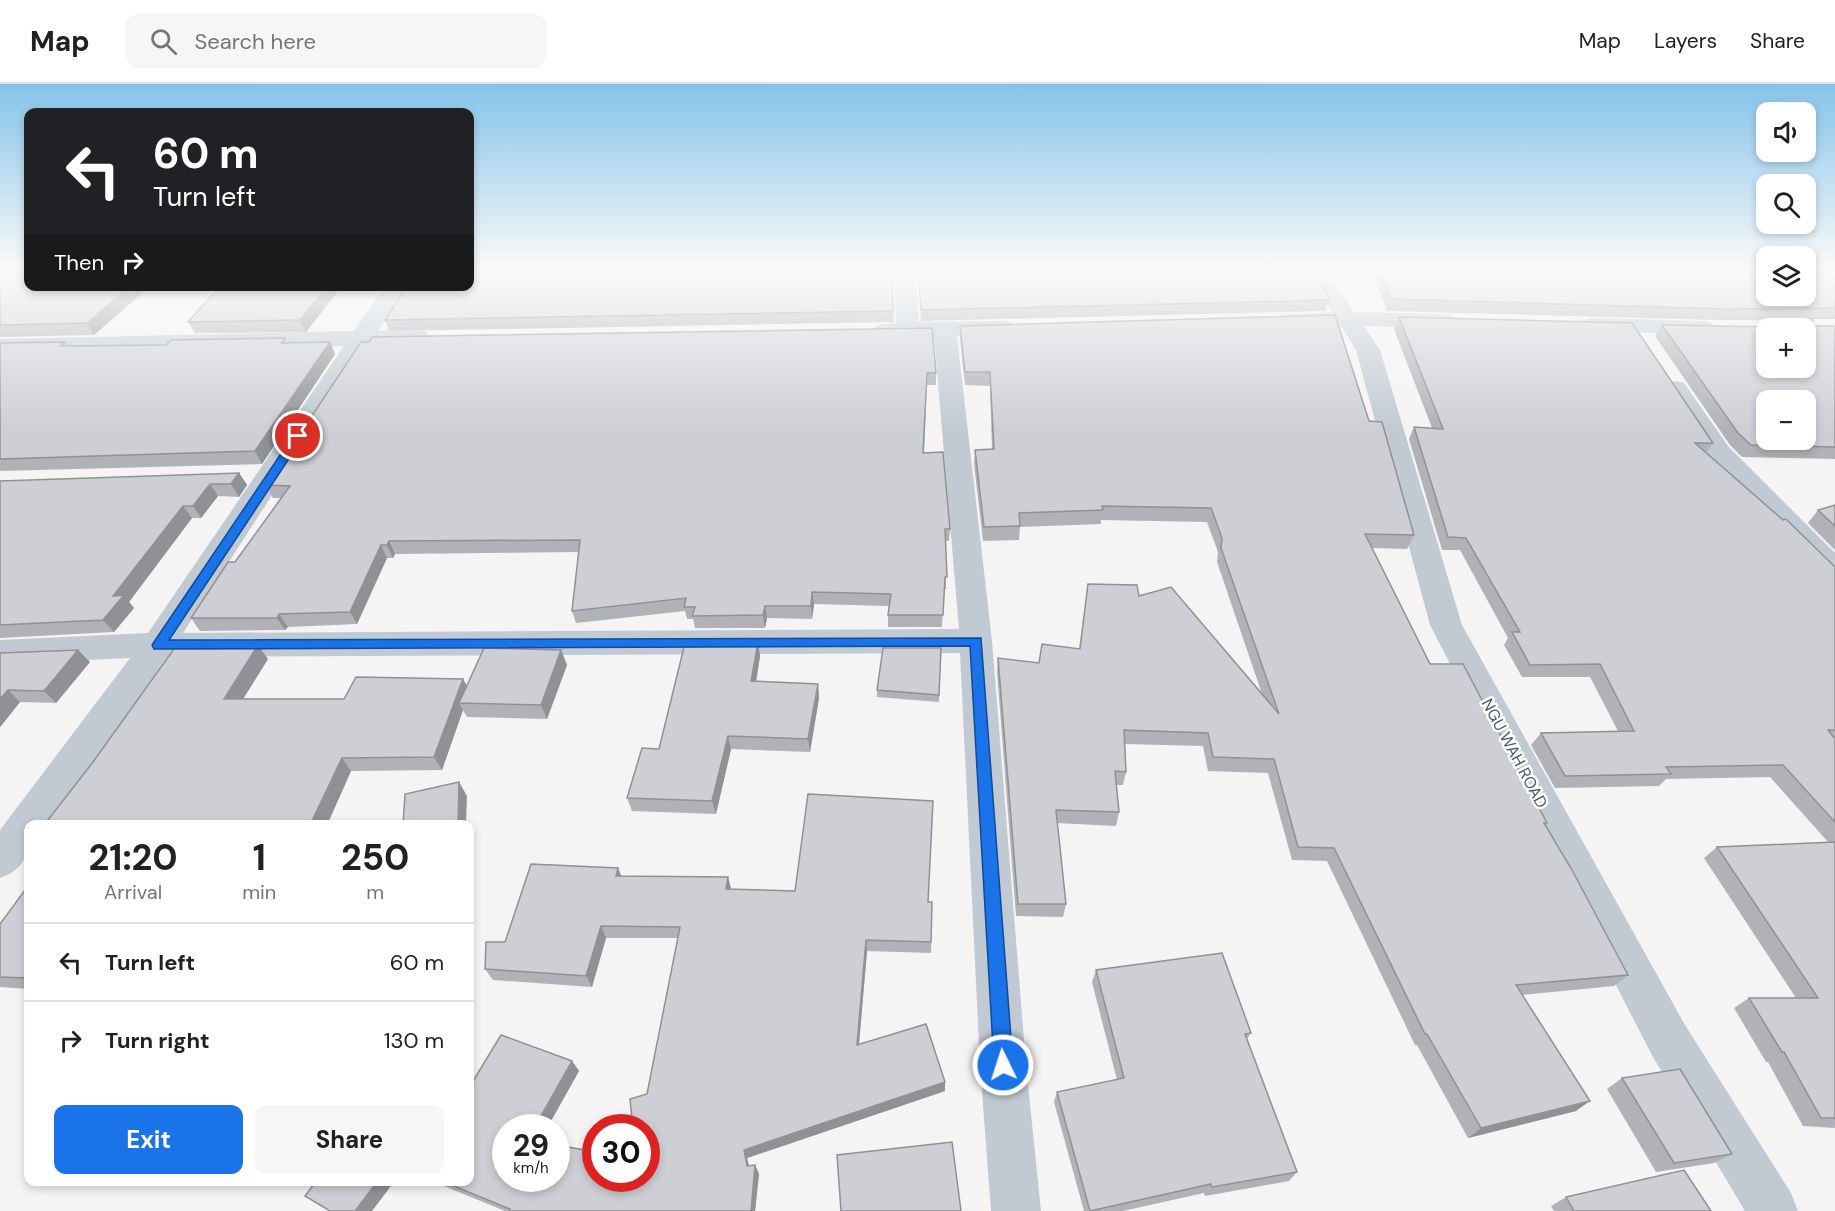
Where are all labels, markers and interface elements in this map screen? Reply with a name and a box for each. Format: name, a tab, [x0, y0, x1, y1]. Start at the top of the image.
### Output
search box	[126, 14, 546, 68]
text: Map	[30, 23, 90, 60]
icon: search	[147, 25, 180, 58]
text: Search here	[195, 27, 316, 56]
text: Map	[1579, 27, 1621, 55]
text: Layers	[1654, 27, 1717, 55]
text: Share	[1750, 27, 1805, 55]
map controls	[1756, 102, 1816, 450]
button: sound	[1756, 102, 1816, 162]
text: 60 m	[153, 126, 259, 181]
icon: left	[54, 132, 132, 210]
button: search	[1756, 174, 1816, 234]
text: Turn left	[153, 179, 256, 214]
icon: right	[116, 246, 149, 279]
button: layers	[1756, 246, 1816, 306]
text: Then	[54, 248, 104, 277]
button: +	[1756, 318, 1816, 378]
button: −	[1756, 390, 1816, 450]
pin	[272, 410, 323, 461]
icon: arrive	[281, 419, 314, 452]
street label: NGU WAH ROAD	[1477, 695, 1552, 811]
text: 21:20	[89, 834, 178, 881]
text: 1	[253, 834, 266, 881]
text: 250	[341, 834, 409, 881]
text: Arrival	[104, 879, 162, 905]
text: min	[242, 879, 276, 905]
text: m	[366, 879, 384, 905]
icon: left	[54, 946, 87, 979]
text: Turn left	[105, 948, 195, 977]
text: 60 m	[390, 948, 444, 977]
icon: right	[54, 1024, 87, 1057]
text: Turn right	[105, 1026, 210, 1055]
text: 130 m	[384, 1026, 444, 1055]
position arrow	[971, 1033, 1035, 1097]
button: Exit	[54, 1105, 243, 1174]
button: Share	[255, 1105, 444, 1174]
speed limit sign: 30	[582, 1114, 660, 1192]
text: 29	[513, 1126, 549, 1165]
text: km/h	[513, 1158, 549, 1178]

